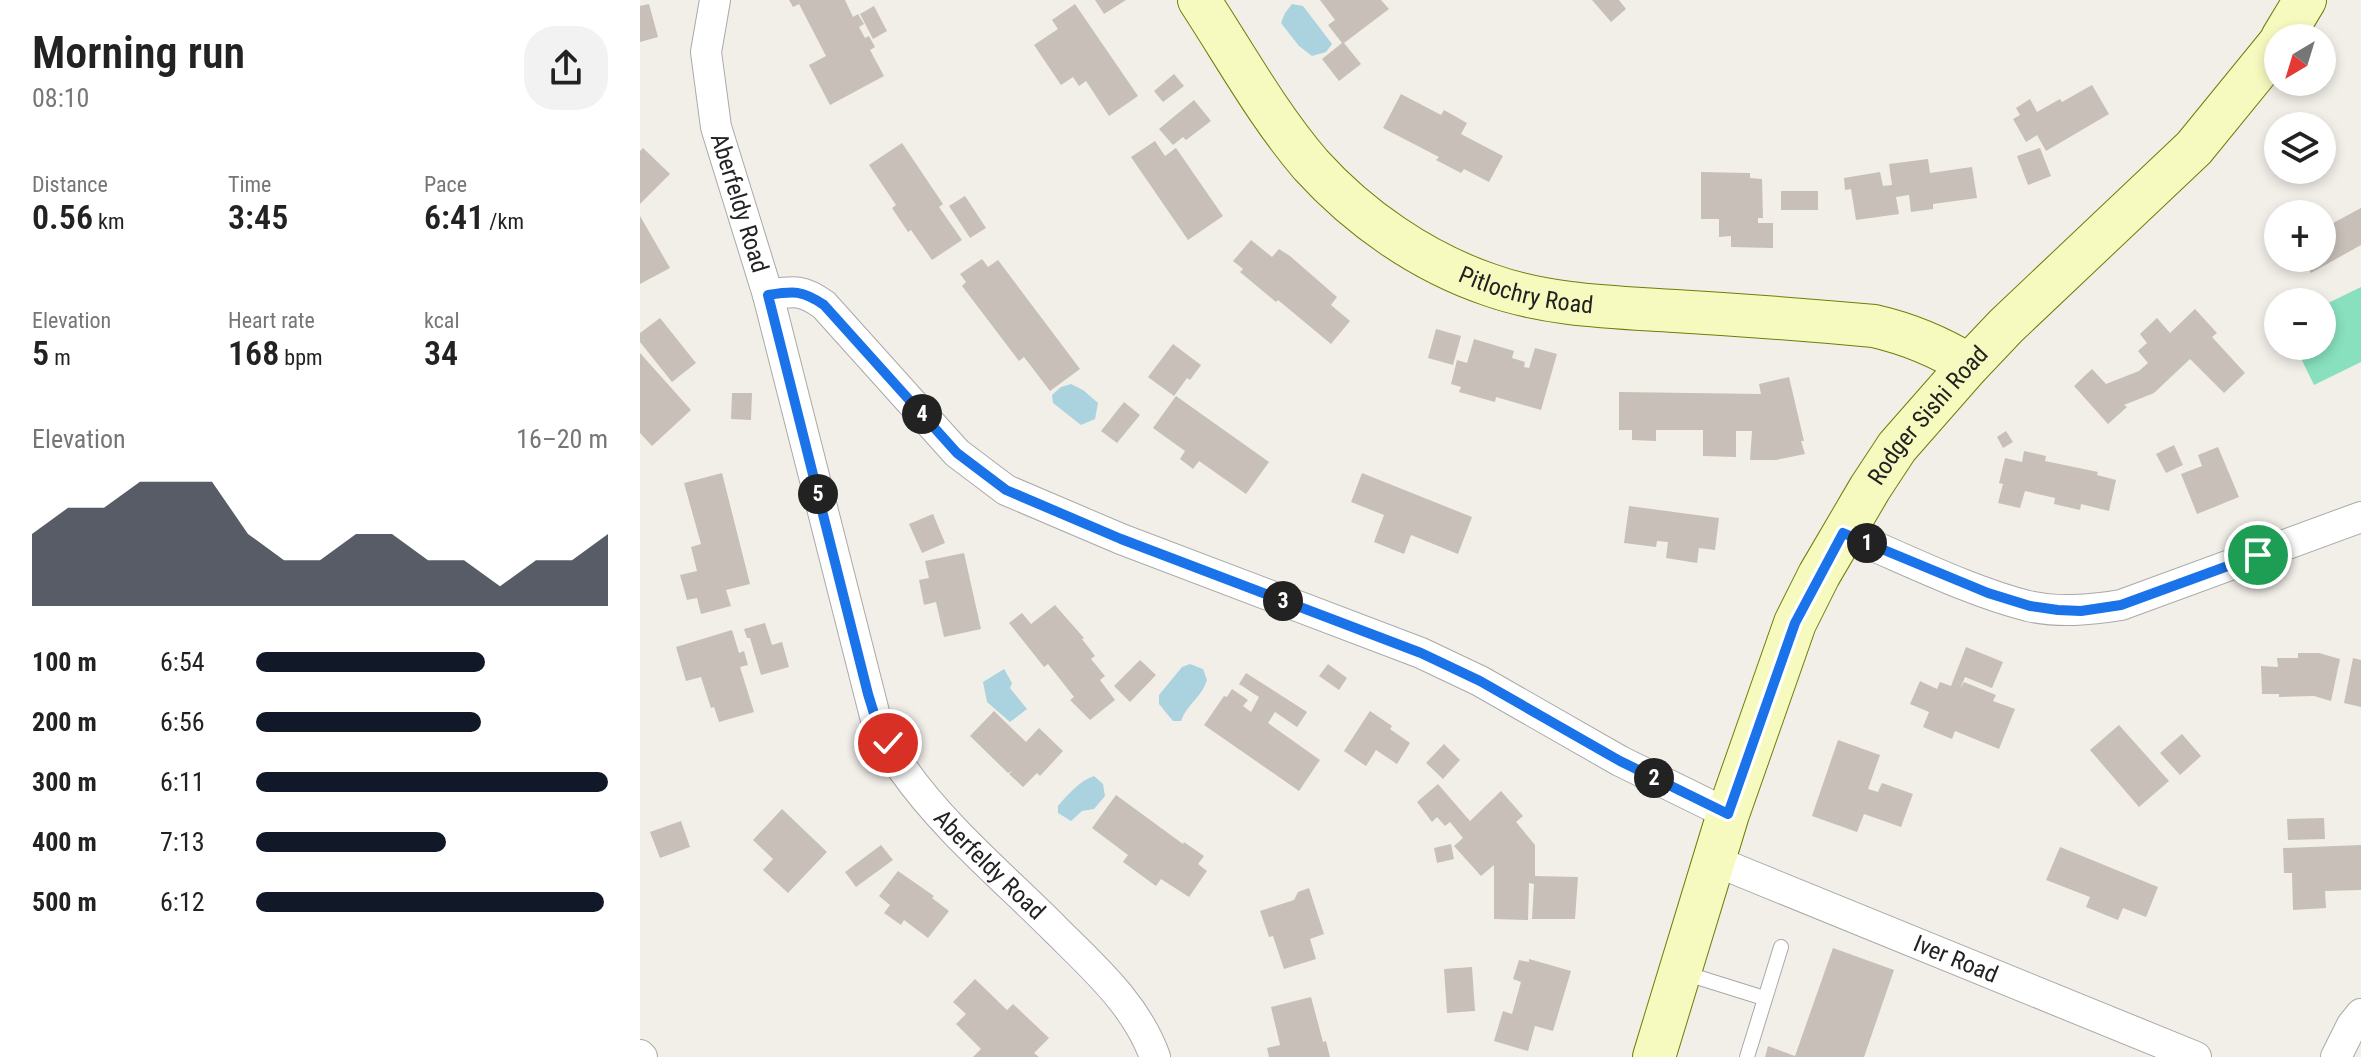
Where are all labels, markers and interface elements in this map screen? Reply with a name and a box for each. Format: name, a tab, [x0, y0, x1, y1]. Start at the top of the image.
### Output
north arrow	[2264, 24, 2336, 96]
map controls	[2264, 24, 2336, 360]
button: share	[524, 26, 608, 110]
text: Morning run	[32, 27, 245, 79]
text: 08:10	[32, 83, 89, 113]
button: layers	[2264, 112, 2336, 184]
street label: Aberfeldy Road	[705, 130, 774, 276]
text: Distance	[32, 172, 108, 197]
text: Time	[228, 172, 271, 197]
text: Pace	[424, 172, 467, 197]
text: 0.56	[32, 197, 93, 237]
text: 3:45	[228, 197, 288, 237]
text: 6:41	[424, 197, 484, 237]
button: +	[2264, 200, 2336, 272]
text: km	[93, 209, 125, 234]
text: /km	[484, 209, 524, 234]
street label: Pitlochry Road	[1455, 261, 1595, 319]
button: −	[2264, 288, 2336, 360]
text: Elevation	[32, 308, 111, 333]
text: Heart rate	[228, 308, 315, 333]
text: kcal	[424, 308, 459, 333]
text: 5	[32, 333, 49, 373]
text: 168	[228, 333, 279, 373]
text: 34	[424, 333, 458, 373]
street label: Rodger Sishi Road	[1862, 340, 1994, 490]
text: m	[49, 345, 71, 370]
text: bpm	[279, 345, 323, 370]
pin: 4	[902, 394, 942, 434]
text: 4	[916, 401, 928, 426]
text: Elevation	[32, 424, 126, 454]
text: 16–20 m	[516, 424, 608, 454]
pin: 5	[798, 474, 838, 514]
text: 5	[812, 481, 824, 506]
pin	[2224, 521, 2292, 589]
pin: 1	[1847, 523, 1887, 563]
text: 1	[1861, 530, 1873, 555]
icon: arrive	[2236, 533, 2280, 577]
pin: 3	[1263, 581, 1303, 621]
text: 3	[1277, 588, 1289, 613]
text: 100 m	[32, 647, 97, 677]
text: 6:54	[160, 647, 205, 677]
text: 200 m	[32, 707, 97, 737]
text: 6:56	[160, 707, 205, 737]
pin	[854, 709, 922, 777]
icon: check	[866, 721, 910, 765]
pin: 2	[1634, 758, 1674, 798]
text: 2	[1648, 765, 1660, 790]
text: 300 m	[32, 767, 97, 797]
text: 6:11	[160, 767, 205, 797]
street label: Aberfeldy Road	[928, 804, 1051, 925]
text: 400 m	[32, 827, 97, 857]
text: 7:13	[160, 827, 205, 857]
text: 500 m	[32, 887, 97, 917]
text: 6:12	[160, 887, 205, 917]
street label: Iver Road	[1910, 929, 2002, 989]

